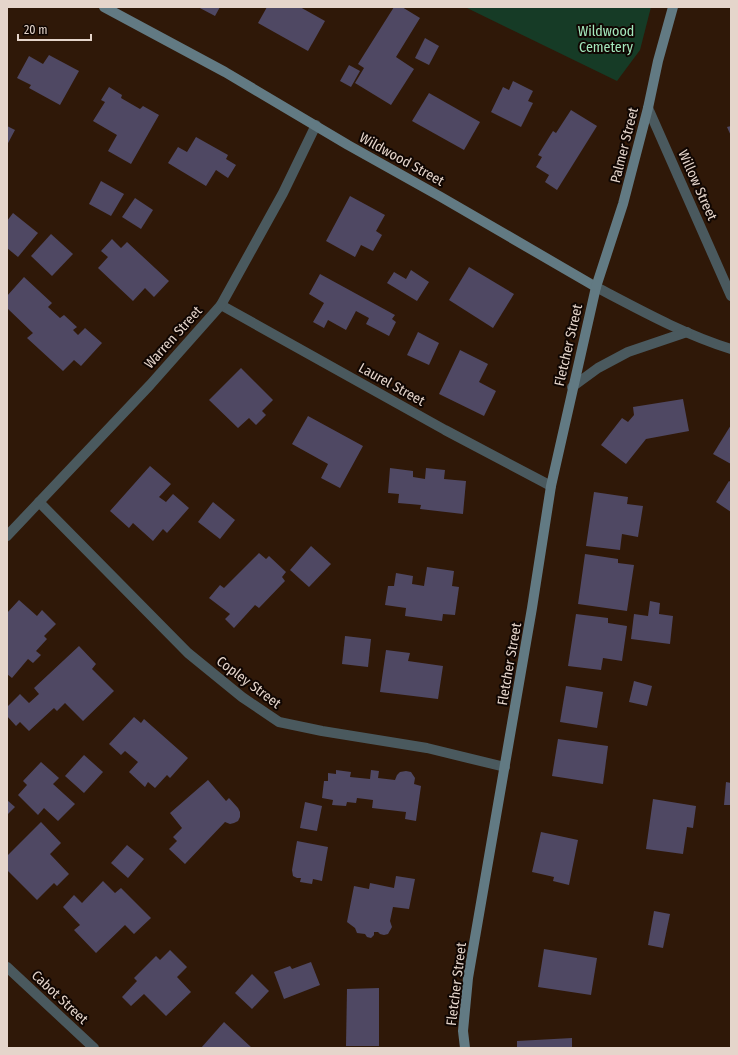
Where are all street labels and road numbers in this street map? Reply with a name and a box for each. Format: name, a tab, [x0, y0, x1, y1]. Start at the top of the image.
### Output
street label: Palmer Street	[607, 105, 642, 185]
street label: Wildwood Street	[356, 129, 447, 190]
street label: Willow Street	[674, 147, 721, 224]
street label: Warren Street	[141, 302, 206, 372]
street label: Fletcher Street	[551, 302, 586, 388]
street label: Laurel Street	[356, 359, 428, 410]
street label: Fletcher Street	[494, 621, 525, 707]
street label: Copley Street	[213, 653, 285, 712]
street label: Fletcher Street	[443, 941, 470, 1027]
street label: Cabot Street	[28, 967, 92, 1028]

